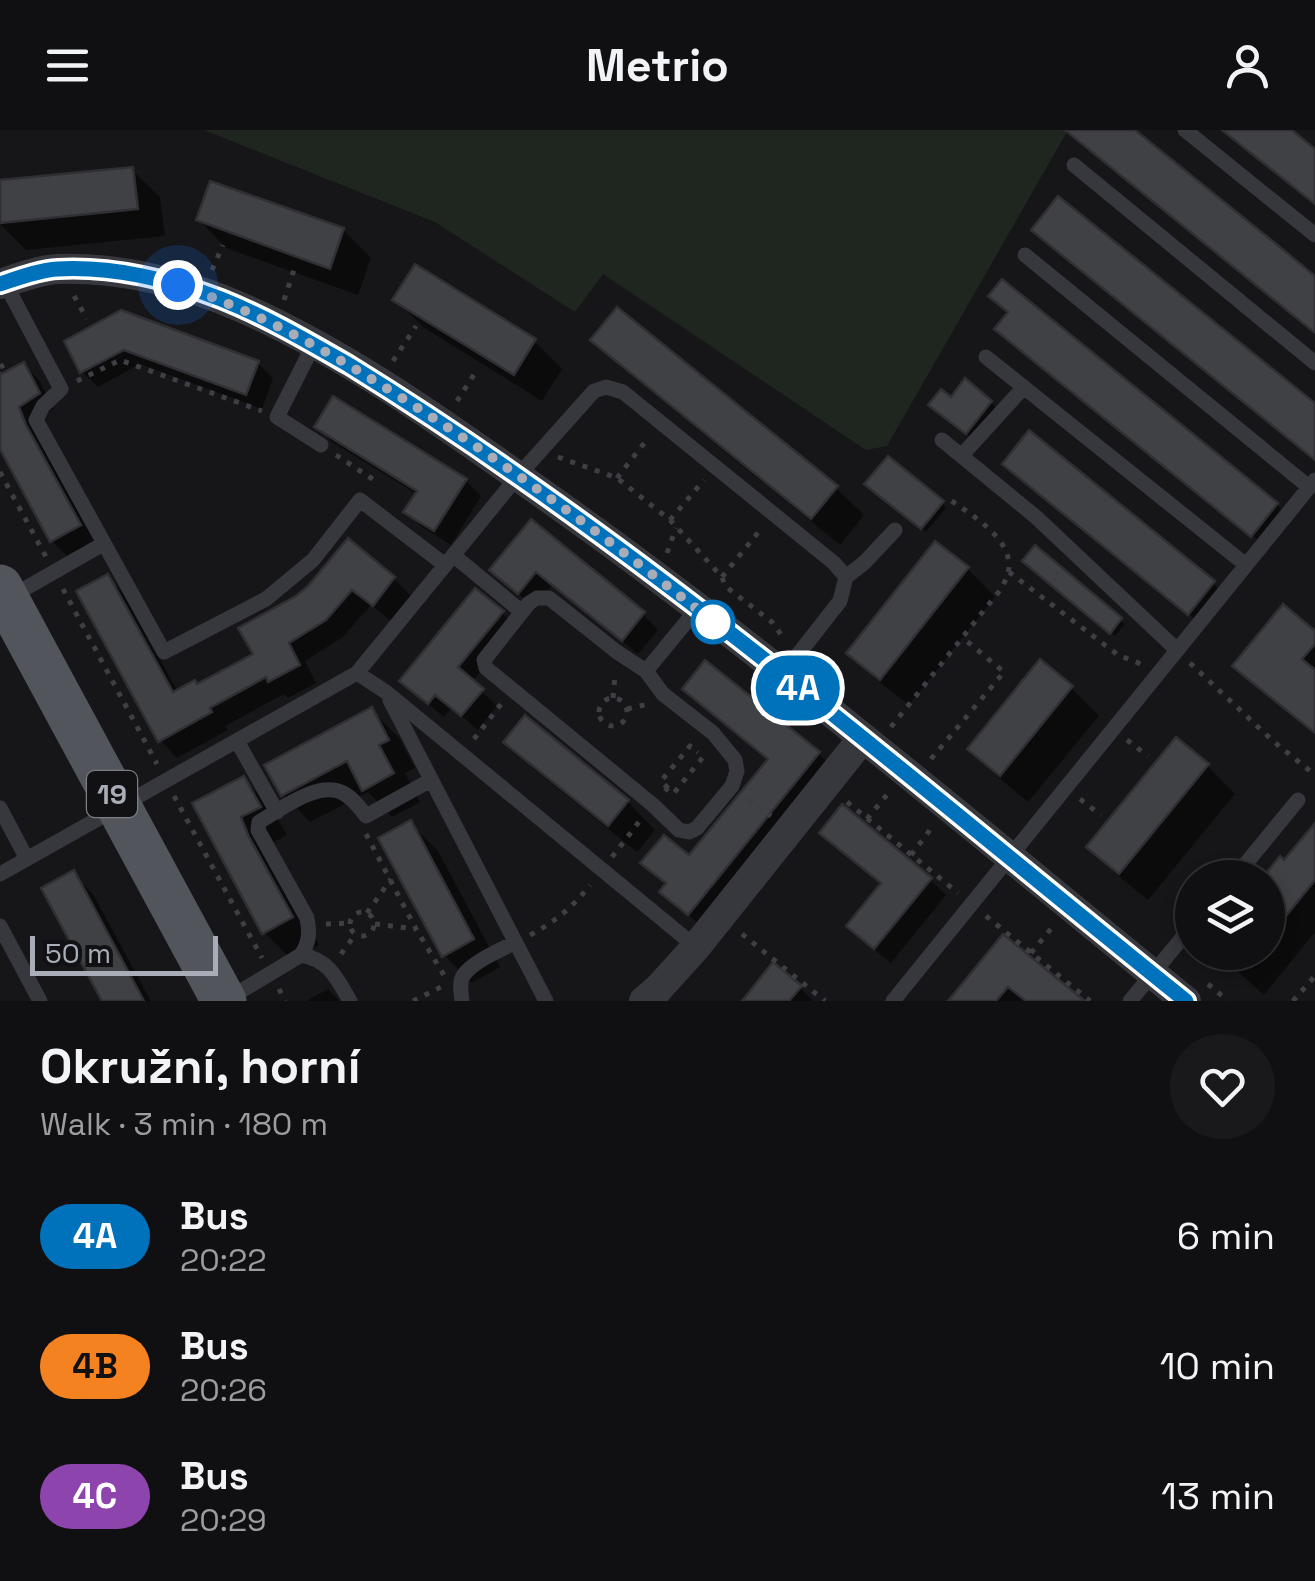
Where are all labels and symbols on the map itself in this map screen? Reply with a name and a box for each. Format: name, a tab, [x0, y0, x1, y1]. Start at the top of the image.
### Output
your location	[153, 260, 203, 310]
unlabelled marker	[692, 601, 734, 643]
line badge: 4A	[753, 656, 843, 720]
road number: 19	[87, 771, 137, 817]
scale bar	[30, 931, 218, 976]

